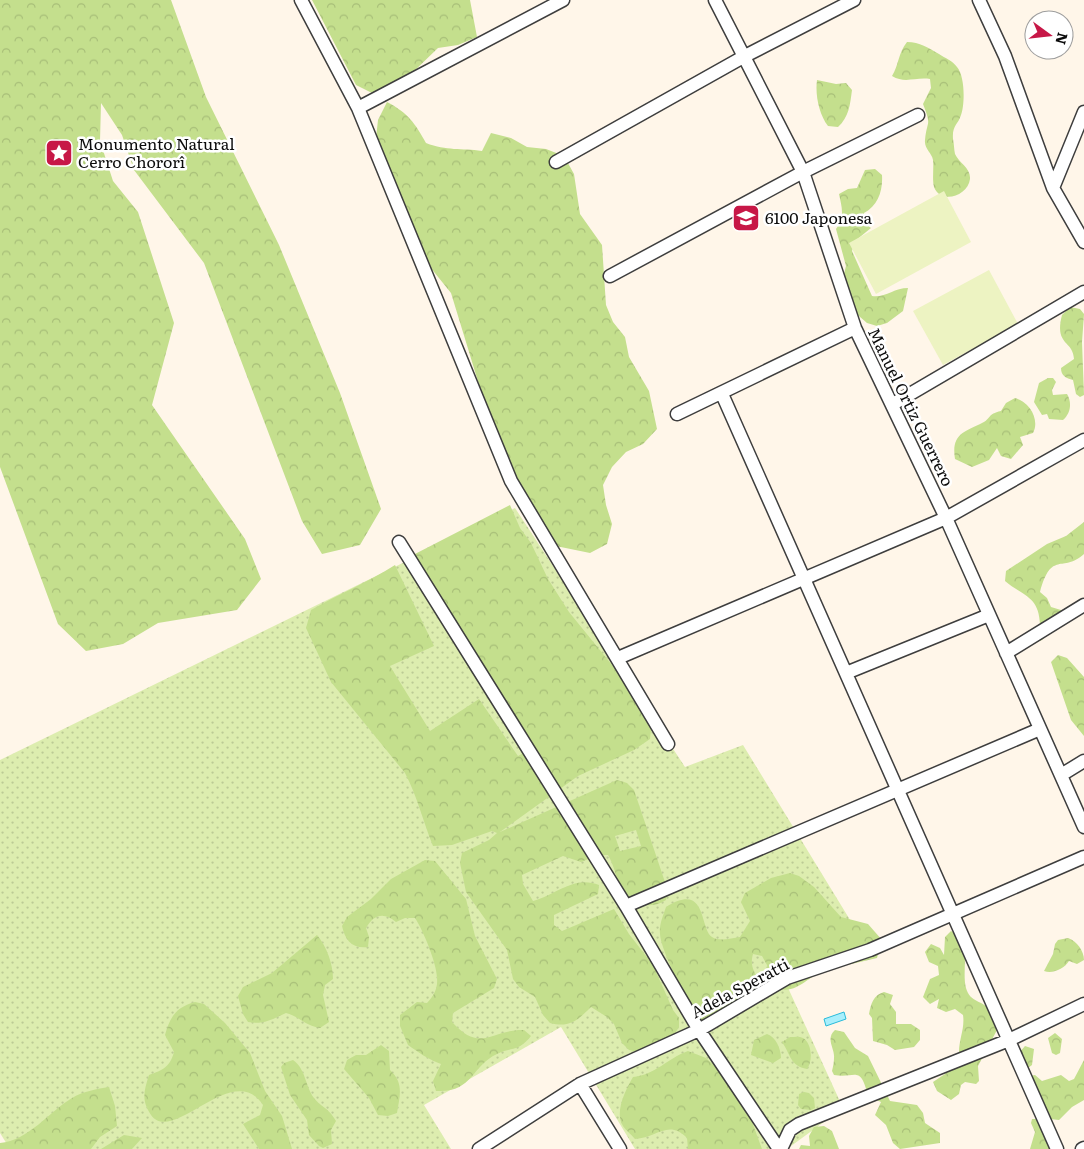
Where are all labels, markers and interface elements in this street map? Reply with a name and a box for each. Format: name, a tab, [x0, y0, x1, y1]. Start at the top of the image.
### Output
north arrow	[1024, 10, 1074, 60]
text: N	[1051, 30, 1074, 47]
place label: Monumento Natural Cerro Chororî	[78, 131, 235, 173]
place icon: Monumento Natural Cerro Chororî	[44, 138, 74, 168]
school or university icon: 6100 Japonesa	[731, 203, 761, 233]
place label: 6100 Japonesa	[765, 205, 872, 229]
street label: Manuel Ortiz Guerrero	[863, 323, 961, 490]
street label: Adela Speratti	[686, 951, 793, 1023]

